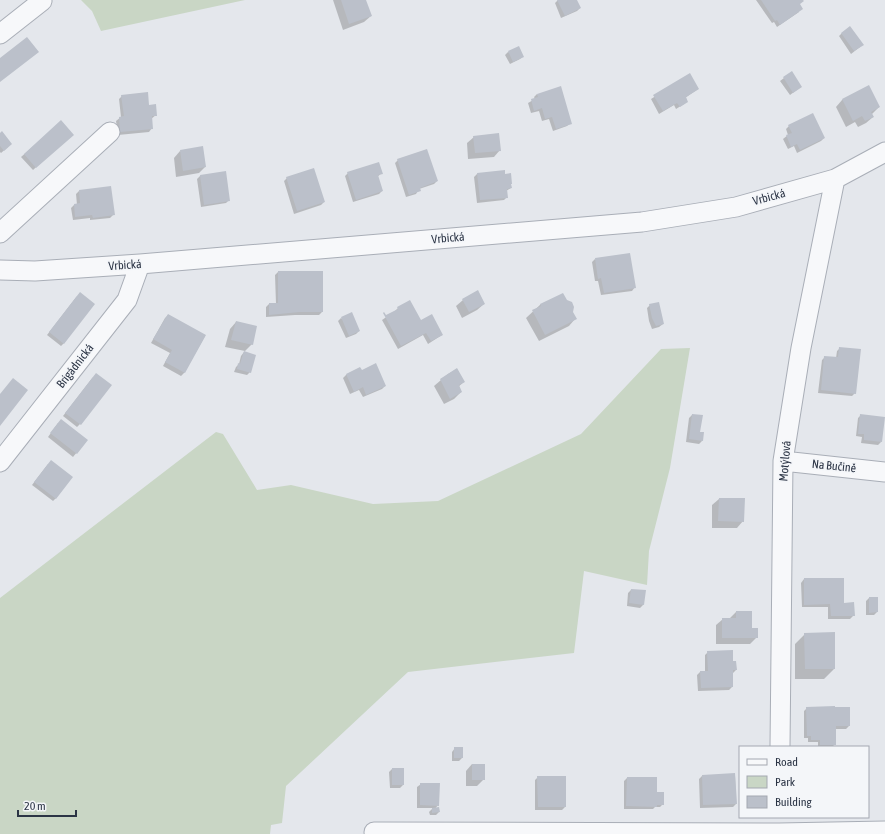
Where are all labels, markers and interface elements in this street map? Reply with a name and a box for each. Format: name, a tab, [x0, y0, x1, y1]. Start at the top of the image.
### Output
street label: Vrbická	[751, 186, 787, 208]
street label: Vrbická	[431, 230, 465, 246]
street label: Vrbická	[108, 257, 142, 273]
street label: Brigádnická	[53, 341, 97, 391]
street label: Motýlová	[776, 440, 794, 482]
street label: Na Bučině	[811, 457, 857, 475]
legend	[739, 746, 869, 818]
text: Road	[775, 755, 798, 769]
text: Park	[775, 775, 796, 789]
scale bar	[18, 792, 76, 818]
text: Building	[775, 795, 813, 809]
text: 20 m	[24, 799, 46, 813]

